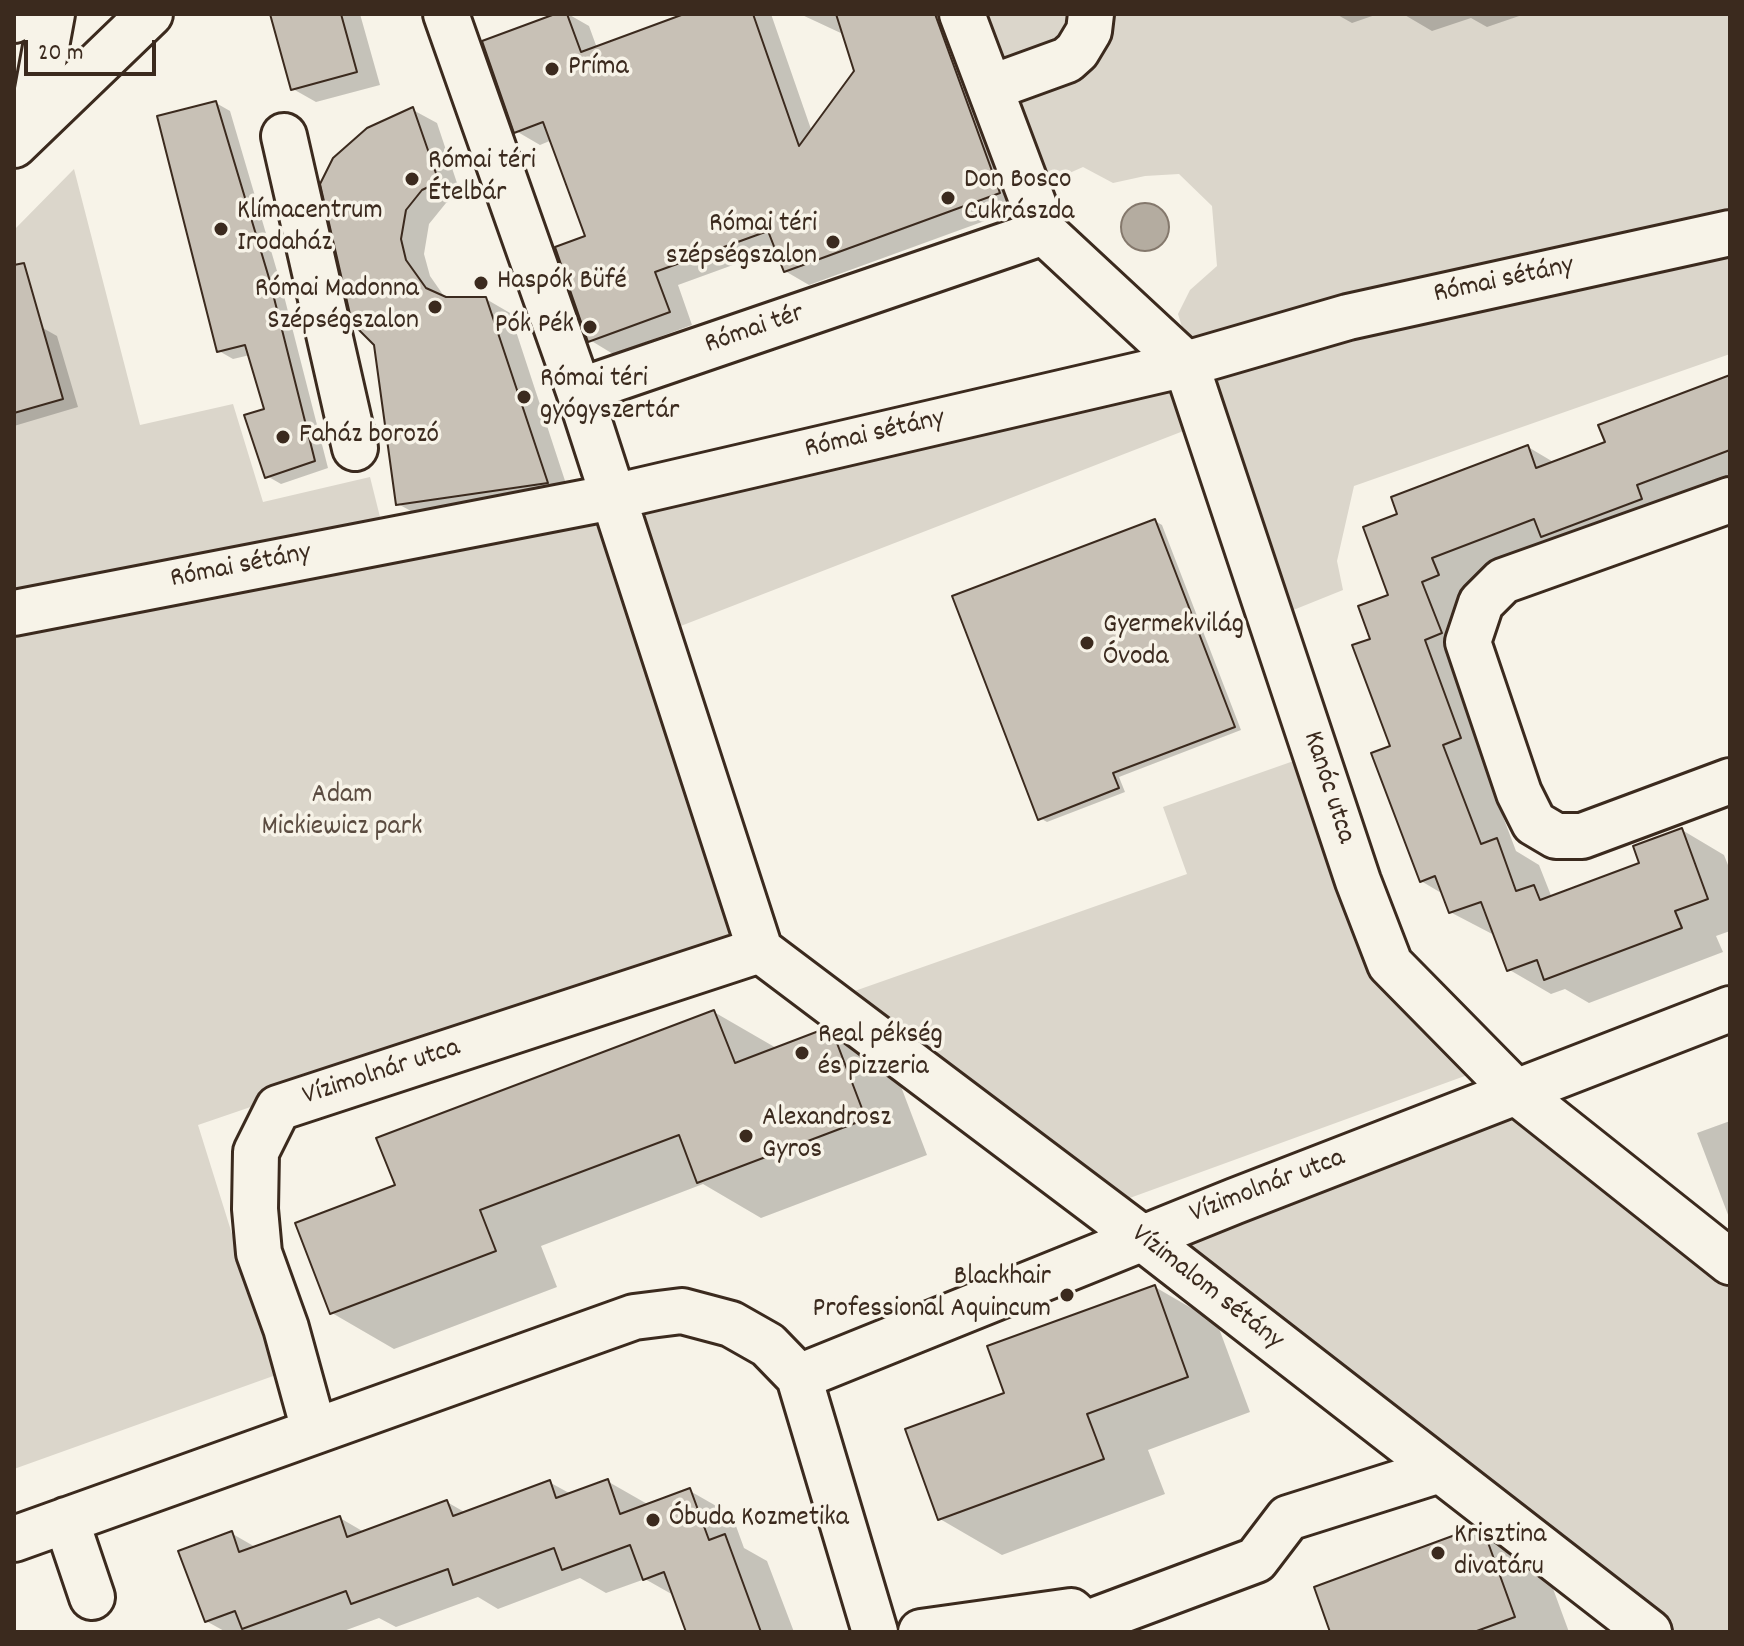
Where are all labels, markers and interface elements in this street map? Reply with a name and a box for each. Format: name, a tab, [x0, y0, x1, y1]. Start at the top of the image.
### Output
scale bar	[28, 24, 160, 74]
text: 20 m	[38, 37, 84, 71]
place label: Príma	[568, 52, 629, 86]
marker: Príma	[543, 60, 561, 78]
place label: Római téri Ételbár	[428, 146, 536, 212]
place label: Don Bosco Cukrászda	[964, 165, 1074, 231]
marker: Római téri Ételbár	[403, 170, 421, 188]
marker: Don Bosco Cukrászda	[939, 189, 957, 207]
place label: Klímacentrum Irodaház	[237, 196, 383, 262]
place label: Római téri szépségszalon	[666, 209, 817, 275]
marker: Klímacentrum Irodaház	[212, 220, 230, 238]
marker: Római téri szépségszalon	[824, 233, 842, 251]
street label: Római sétány	[1431, 251, 1577, 313]
place label: Haspók Büfé	[497, 266, 627, 300]
place label: Római Madonna Szépségszalon	[255, 274, 419, 340]
marker: Haspók Büfé	[472, 274, 490, 292]
marker: Római Madonna Szépségszalon	[426, 298, 444, 316]
street label: Római tér	[701, 298, 809, 364]
place label: Pók Pék	[495, 310, 574, 344]
marker: Pók Pék	[581, 318, 599, 336]
place label: Római téri gyógyszertár	[540, 364, 679, 430]
marker: Római téri gyógyszertár	[515, 388, 533, 406]
street label: Római sétány	[802, 404, 948, 468]
place label: Faház borozó	[299, 420, 439, 454]
marker: Faház borozó	[274, 428, 292, 446]
street label: Római sétány	[168, 538, 314, 598]
place label: Gyermekvilág Óvoda	[1103, 610, 1244, 676]
marker: Gyermekvilág Óvoda	[1078, 634, 1096, 652]
street label: Kanóc utca	[1293, 728, 1361, 848]
park label: Adam Mickiewicz park	[261, 780, 423, 846]
place label: Real pékség és pizzeria	[818, 1020, 943, 1086]
street label: Vízimolnár utca	[299, 1033, 465, 1115]
marker: Real pékség és pizzeria	[793, 1044, 811, 1062]
place label: Alexandrosz Gyros	[762, 1103, 891, 1169]
marker: Alexandrosz Gyros	[737, 1127, 755, 1145]
street label: Vízimolnár utca	[1186, 1143, 1350, 1233]
street label: Vízimalom sétány	[1123, 1219, 1289, 1359]
place label: Blackhair Professional Aquincum	[813, 1262, 1051, 1328]
marker: Blackhair Professional Aquincum	[1058, 1286, 1076, 1304]
place label: Óbuda Kozmetika	[669, 1503, 849, 1537]
marker: Óbuda Kozmetika	[644, 1511, 662, 1529]
place label: Krisztina divatáru	[1454, 1520, 1546, 1586]
marker: Krisztina divatáru	[1429, 1544, 1447, 1562]

